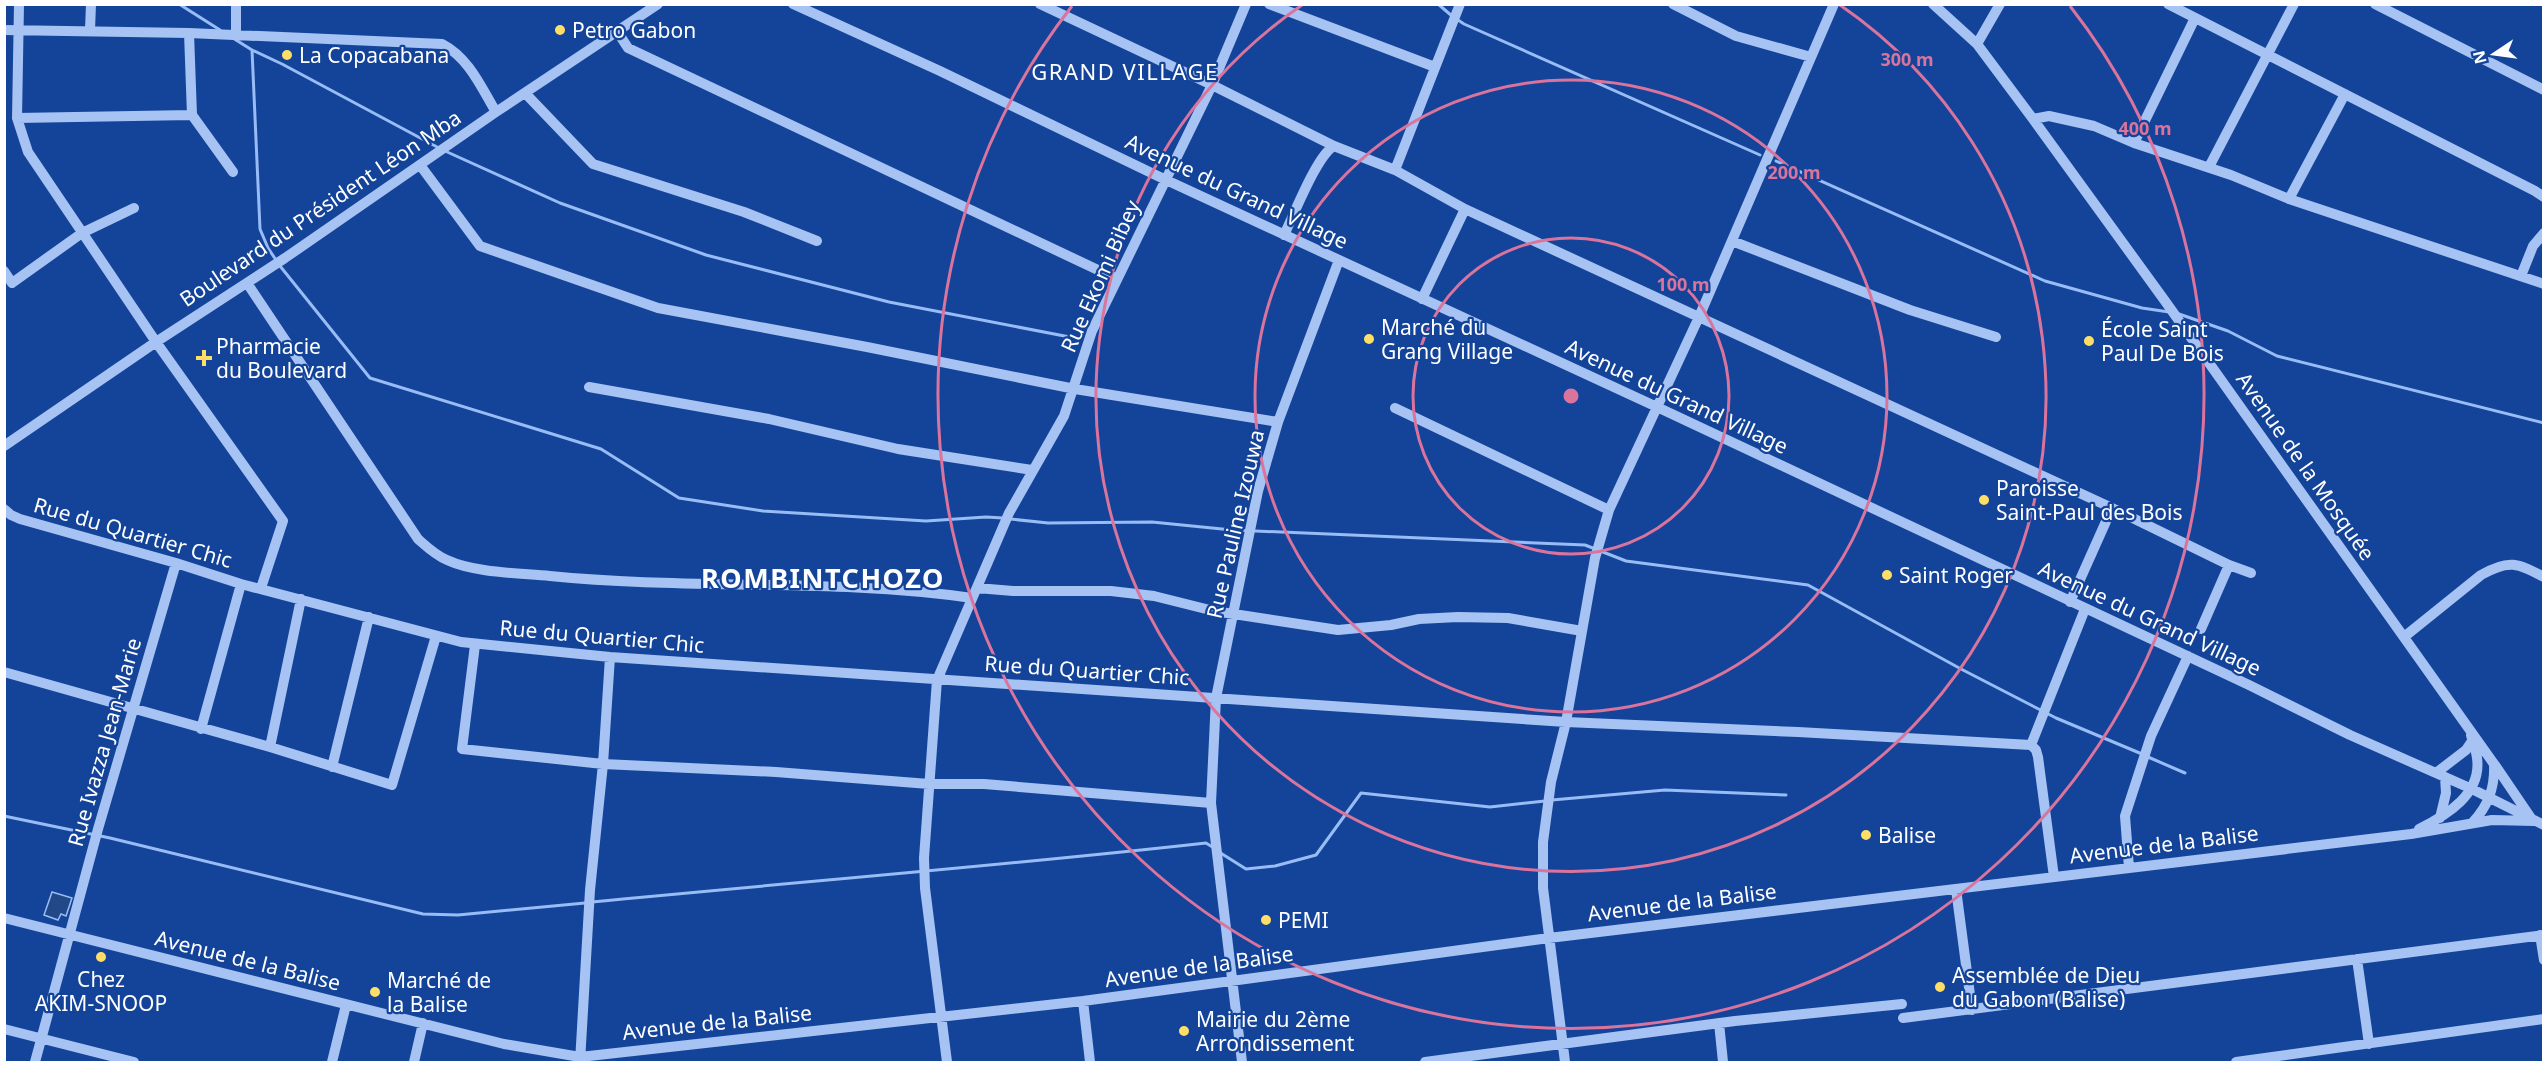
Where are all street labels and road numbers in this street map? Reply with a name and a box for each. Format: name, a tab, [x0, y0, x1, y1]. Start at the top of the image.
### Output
street label: Boulevard du Président Léon Mba	[174, 103, 466, 313]
street label: Avenue du Grand Village	[1121, 127, 1353, 255]
street label: Rue Ekomi Bibey	[1054, 195, 1146, 356]
street label: Avenue du Grand Village	[1561, 332, 1793, 460]
street label: Avenue de la Mosquée	[2230, 366, 2382, 566]
street label: Rue Pauline Izouwa	[1200, 427, 1270, 621]
street label: Rue du Quartier Chic	[30, 490, 236, 574]
street label: Avenue du Grand Village	[2034, 554, 2266, 682]
street label: Rue du Quartier Chic	[499, 613, 705, 659]
street label: Rue Ivazza Jean-Marie	[61, 634, 147, 850]
street label: Rue du Quartier Chic	[984, 649, 1190, 691]
street label: Avenue de la Balise	[2068, 819, 2260, 869]
street label: Avenue de la Balise	[1586, 877, 1778, 927]
street label: Avenue de la Balise	[152, 923, 344, 997]
street label: Avenue de la Balise	[1103, 939, 1295, 993]
street label: Avenue de la Balise	[621, 998, 813, 1046]

